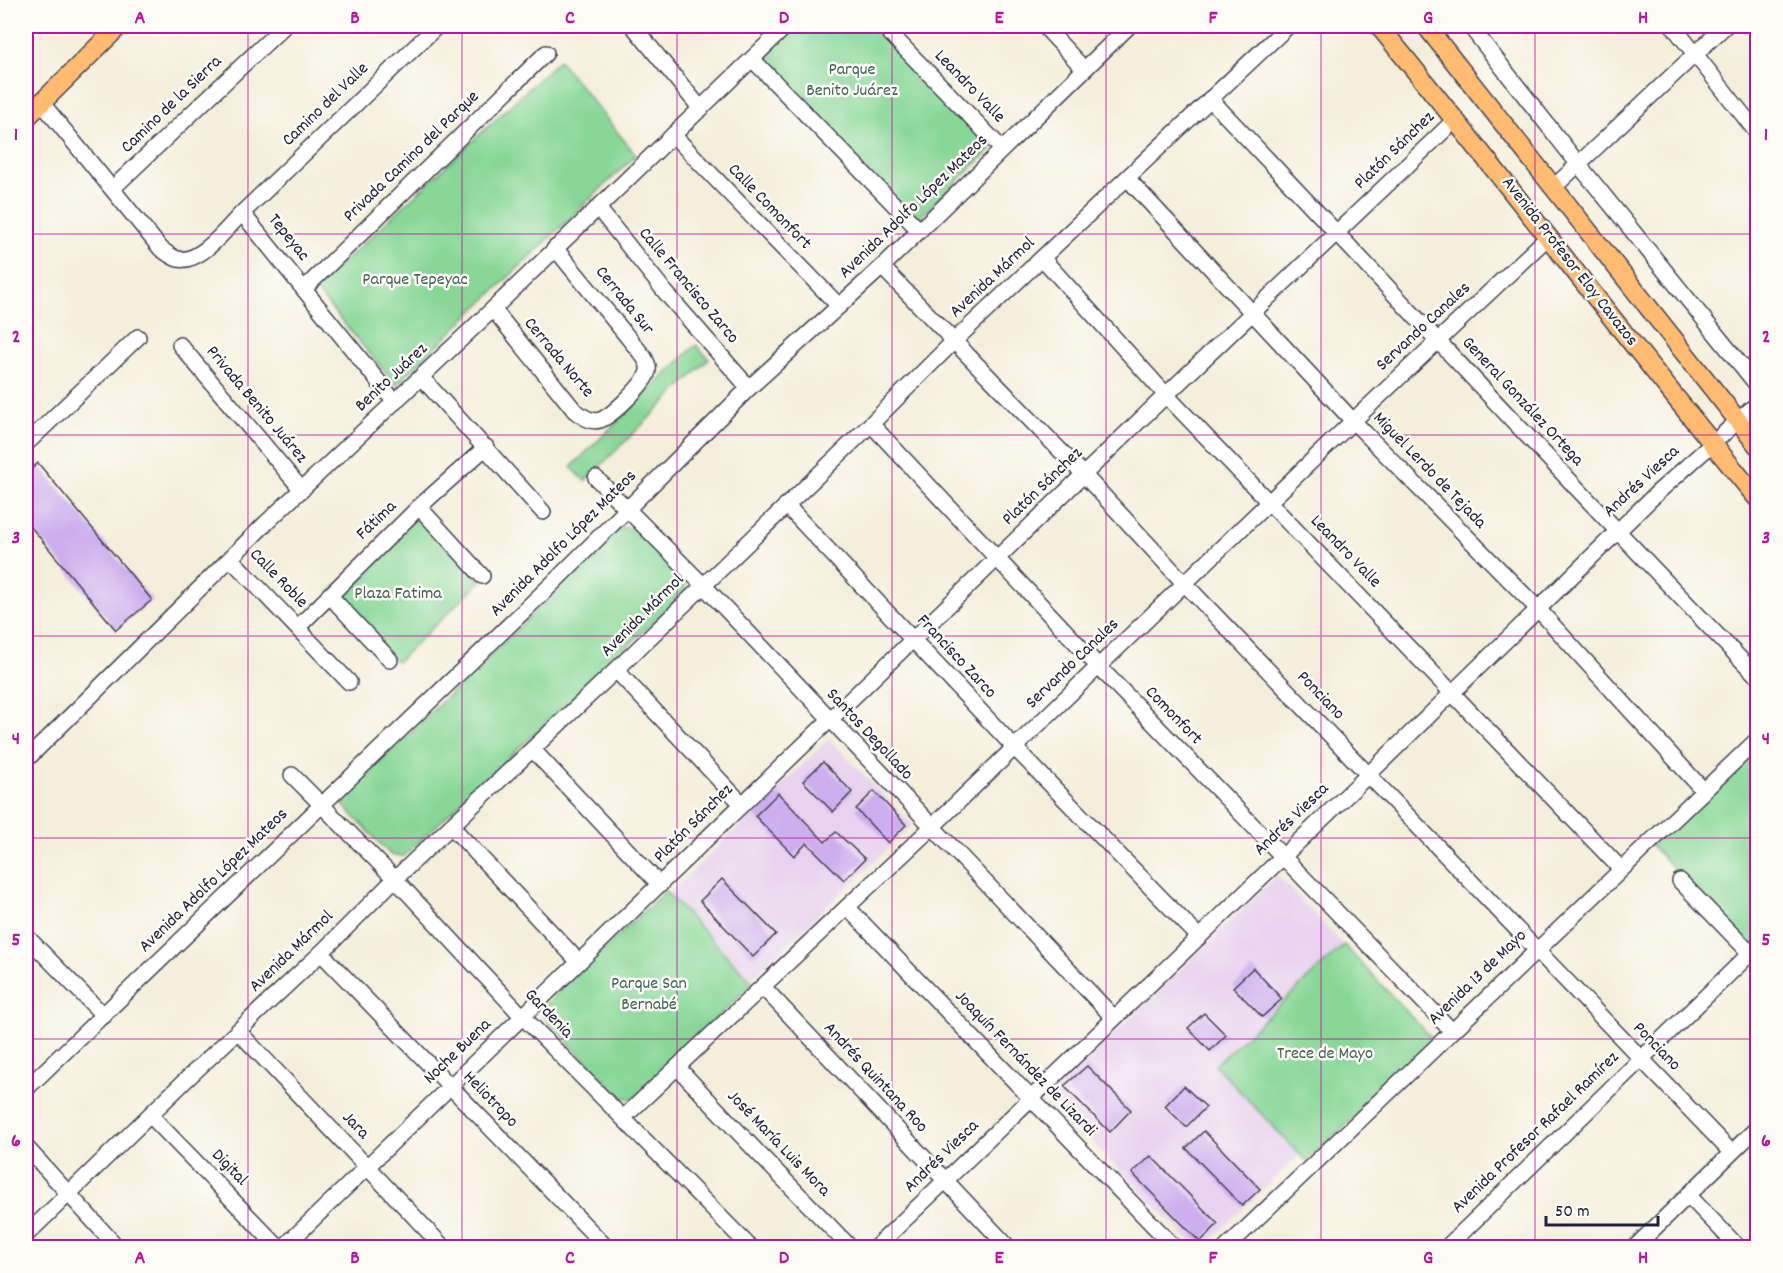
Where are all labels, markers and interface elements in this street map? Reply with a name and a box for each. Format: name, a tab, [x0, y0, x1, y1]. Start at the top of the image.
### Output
text: A	[135, 5, 146, 33]
text: B	[350, 5, 360, 33]
text: C	[565, 5, 575, 33]
text: D	[779, 5, 790, 33]
text: E	[994, 5, 1004, 33]
text: F	[1209, 5, 1219, 33]
text: G	[1423, 5, 1433, 33]
text: H	[1638, 5, 1648, 33]
street label: Leandro Valle	[928, 45, 1010, 129]
street label: Camino de la Sierra	[116, 50, 228, 160]
street label: Camino del Valle	[277, 57, 375, 153]
park label: Parque Benito Juárez	[806, 58, 898, 104]
street label: Privada Camino del Parque	[338, 85, 486, 229]
street label: Platón Sánchez	[1349, 106, 1441, 196]
text: 1	[14, 122, 18, 150]
text: 1	[1764, 122, 1768, 150]
street label: Avenida Adolfo López Mateos	[834, 129, 994, 285]
street label: Calle Comonfort	[721, 158, 817, 256]
street label: Avenida Profesor Eloy Cavazos	[1495, 172, 1643, 352]
street label: Tepeyac	[261, 209, 315, 267]
street label: Calle Francisco Zarco	[632, 222, 744, 350]
street label: Avenida Mármol	[945, 231, 1042, 324]
street label: Cerrada Sur	[588, 261, 660, 341]
park label: Parque Tepeyac	[362, 268, 468, 293]
street label: Servando Canales	[1371, 277, 1477, 377]
street label: Cerrada Norte	[517, 313, 599, 404]
text: 2	[12, 324, 20, 352]
text: 2	[1762, 324, 1770, 352]
street label: General González Ortega	[1455, 332, 1589, 473]
street label: Benito Juárez	[350, 338, 434, 418]
street label: Privada Benito Juárez	[199, 341, 313, 469]
street label: Miguel Lerdo de Tejada	[1367, 407, 1492, 535]
street label: Andrés Viesca	[1598, 440, 1686, 524]
street label: Platón Sánchez	[997, 442, 1089, 532]
street label: Avenida Adolfo López Mateos	[485, 465, 643, 623]
street label: Fátima	[351, 495, 403, 547]
street label: Leandro Valle	[1304, 510, 1386, 594]
text: 3	[12, 525, 20, 553]
text: 3	[1762, 525, 1770, 553]
street label: Calle Roble	[243, 543, 313, 615]
street label: Avenida Mármol	[596, 568, 691, 663]
park label: Plaza Fatima	[354, 582, 442, 607]
street label: Francisco Zarco	[910, 609, 1002, 705]
street label: Servando Canales	[1021, 613, 1125, 715]
street label: Ponciano	[1290, 666, 1350, 726]
street label: Comonfort	[1139, 681, 1208, 751]
street label: Santos Degollado	[820, 683, 918, 787]
text: 4	[12, 726, 20, 754]
text: 4	[1762, 726, 1770, 754]
street label: Andrés Viesca	[1249, 777, 1336, 862]
street label: Platón Sánchez	[649, 778, 740, 869]
street label: Avenida Adolfo López Mateos	[134, 803, 294, 959]
street label: Avenida Mármol	[244, 905, 340, 999]
street label: Avenida 13 de Mayo	[1423, 924, 1533, 1032]
text: 5	[11, 927, 21, 955]
text: 5	[1761, 927, 1771, 955]
park label: Parque San Bernabé	[611, 972, 687, 1018]
street label: Gardenia	[518, 984, 578, 1045]
street label: Joaquín Fernández de Lizardi	[948, 985, 1102, 1143]
street label: Noche Buena	[419, 1013, 498, 1091]
street label: Andrés Quintana Roo	[817, 1017, 933, 1139]
street label: Ponciano	[1626, 1017, 1686, 1077]
park label: Trece de Mayo	[1277, 1042, 1373, 1067]
street label: Avenida Profesor Rafael Ramírez	[1447, 1046, 1625, 1220]
street label: Heliotropo	[457, 1066, 523, 1134]
street label: José María Luis Mora	[721, 1085, 836, 1203]
street label: Jara	[336, 1106, 375, 1146]
street label: Andrés Viesca	[899, 1114, 986, 1199]
text: 6	[11, 1128, 21, 1156]
text: 6	[1761, 1128, 1771, 1156]
street label: Digital	[205, 1144, 253, 1193]
scale bar	[1546, 1189, 1658, 1227]
text: 50 m	[1555, 1200, 1590, 1225]
text: A	[135, 1245, 146, 1273]
text: B	[350, 1245, 360, 1273]
text: C	[565, 1245, 575, 1273]
text: D	[779, 1245, 790, 1273]
text: E	[994, 1245, 1004, 1273]
text: F	[1209, 1245, 1219, 1273]
text: G	[1423, 1245, 1433, 1273]
text: H	[1638, 1245, 1648, 1273]

